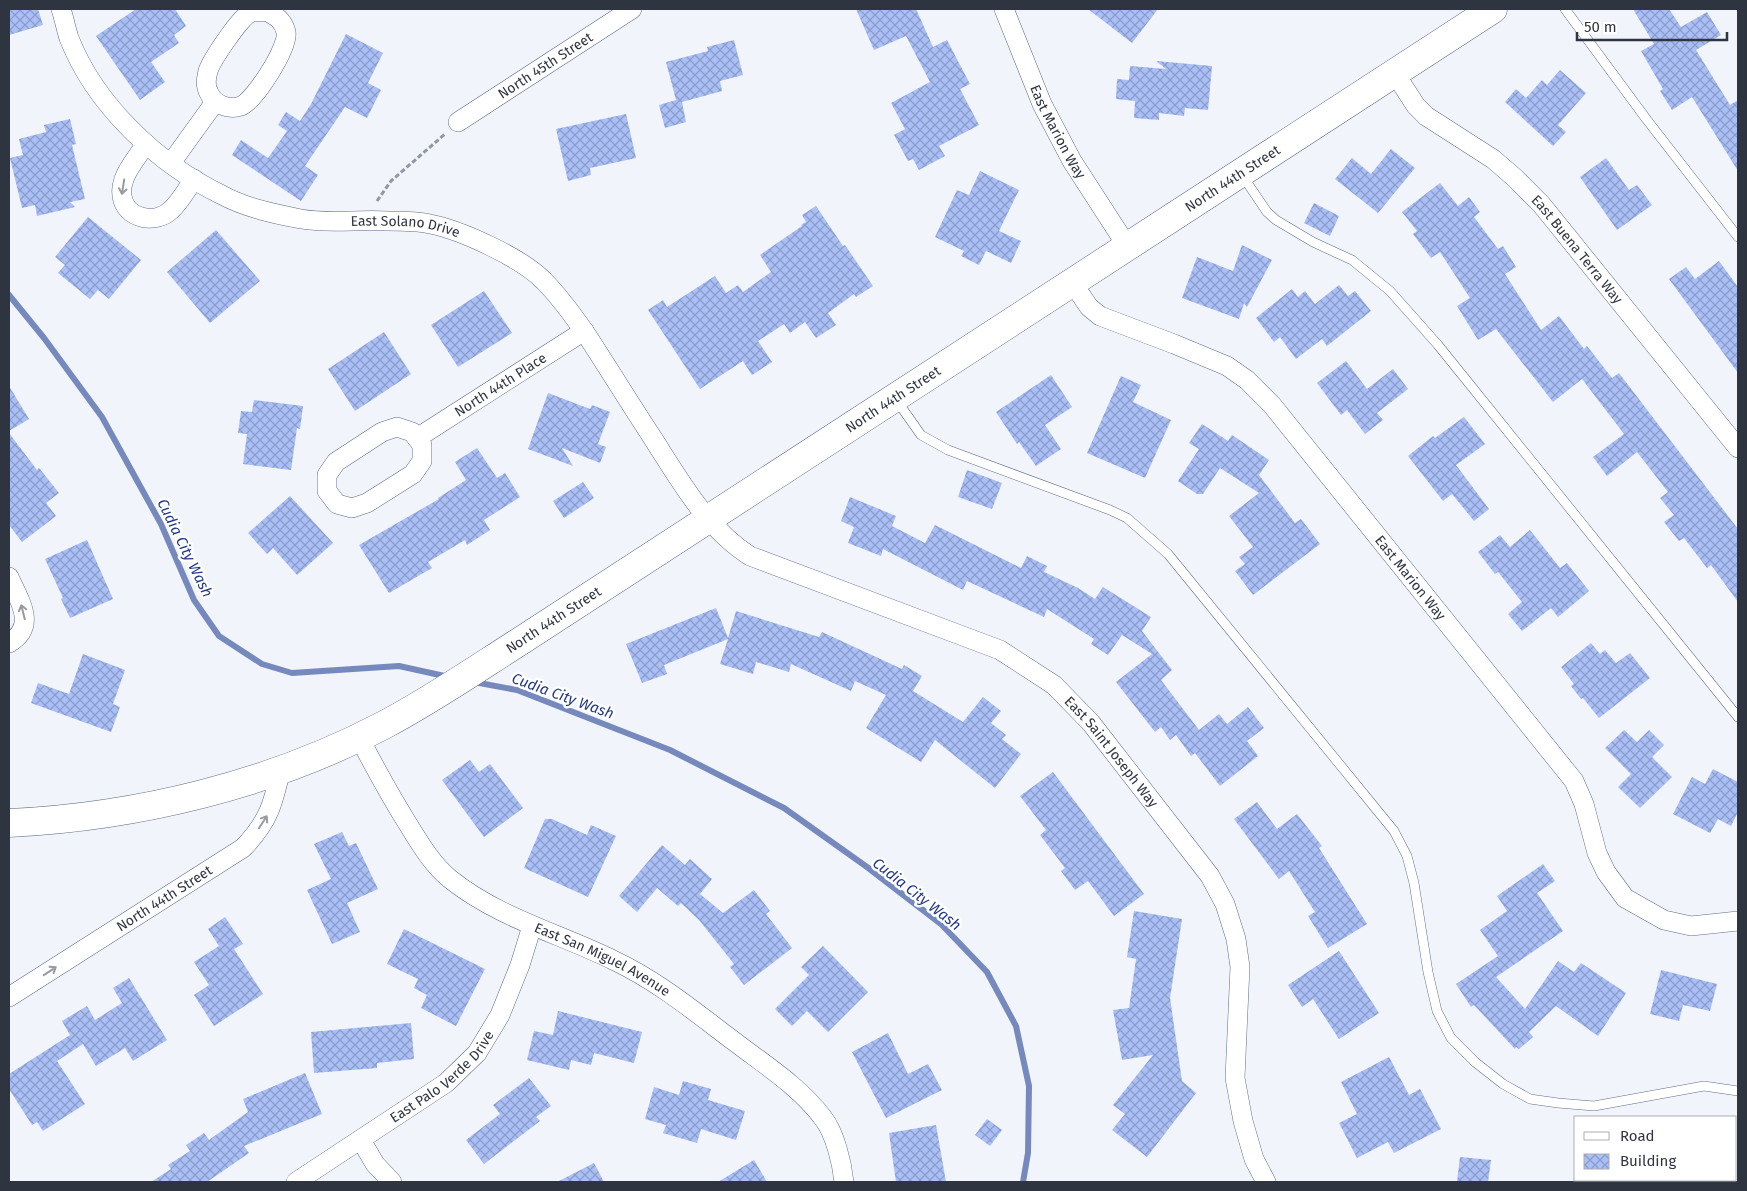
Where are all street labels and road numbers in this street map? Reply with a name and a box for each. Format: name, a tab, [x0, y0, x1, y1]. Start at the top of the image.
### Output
street label: North 45th Street	[495, 28, 597, 102]
street label: East Marion Way	[1027, 82, 1090, 182]
street label: North 44th Street	[1182, 141, 1284, 215]
street label: East Buena Terra Way	[1528, 191, 1627, 307]
street label: East Solano Drive	[350, 212, 463, 241]
street label: North 44th Place	[451, 349, 549, 420]
street label: North 44th Street	[842, 361, 944, 436]
street label: East Marion Way	[1372, 532, 1450, 623]
street label: North 44th Street	[503, 582, 605, 657]
street label: East Saint Joseph Way	[1061, 693, 1162, 811]
street label: North 44th Street	[113, 861, 216, 935]
street label: East San Miguel Avenue	[532, 919, 674, 1000]
street label: East Palo Verde Drive	[387, 1027, 497, 1126]

